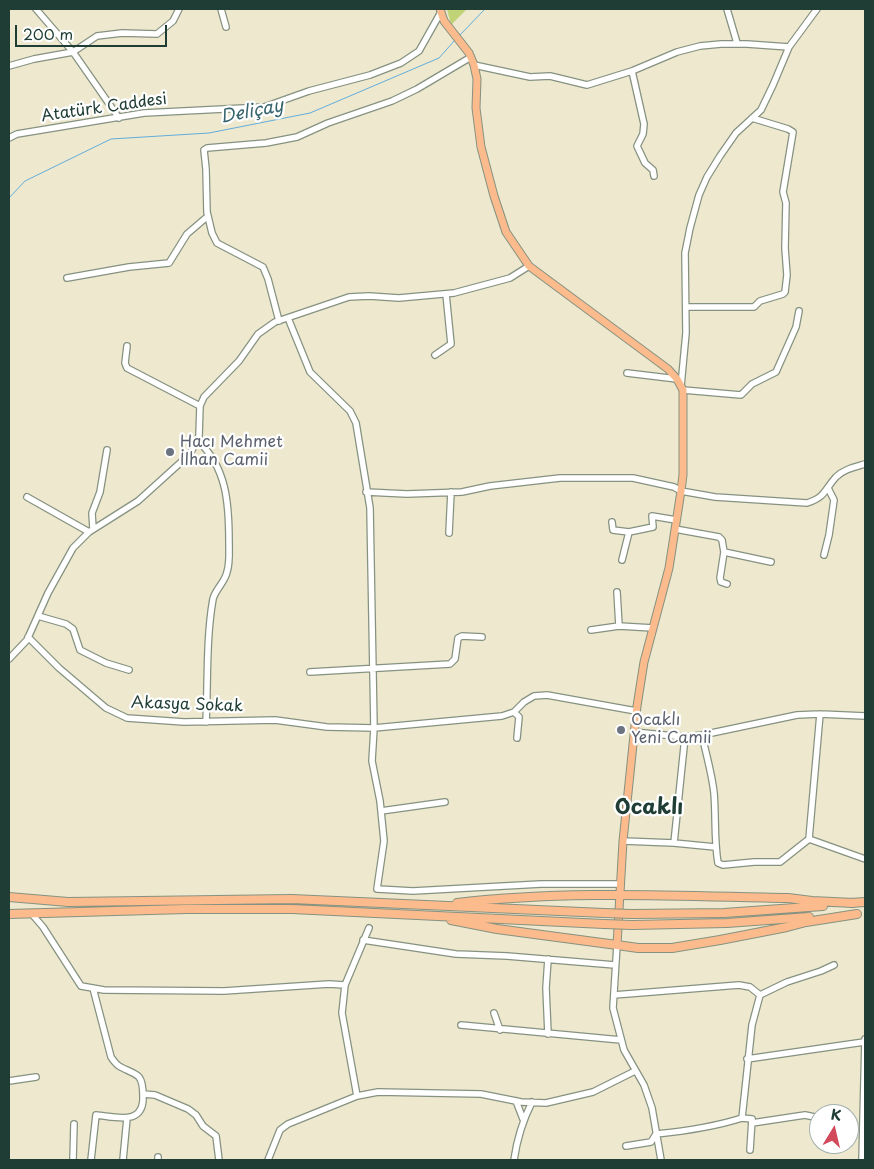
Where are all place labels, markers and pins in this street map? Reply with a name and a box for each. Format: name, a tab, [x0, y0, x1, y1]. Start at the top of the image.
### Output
place label: Hacı Mehmet İlhan Camii	[180, 433, 283, 471]
marker: Hacı Mehmet İlhan Camii	[164, 446, 176, 458]
place label: Ocaklı Yeni Camii	[631, 711, 712, 749]
marker: Ocaklı Yeni Camii	[615, 724, 627, 736]

